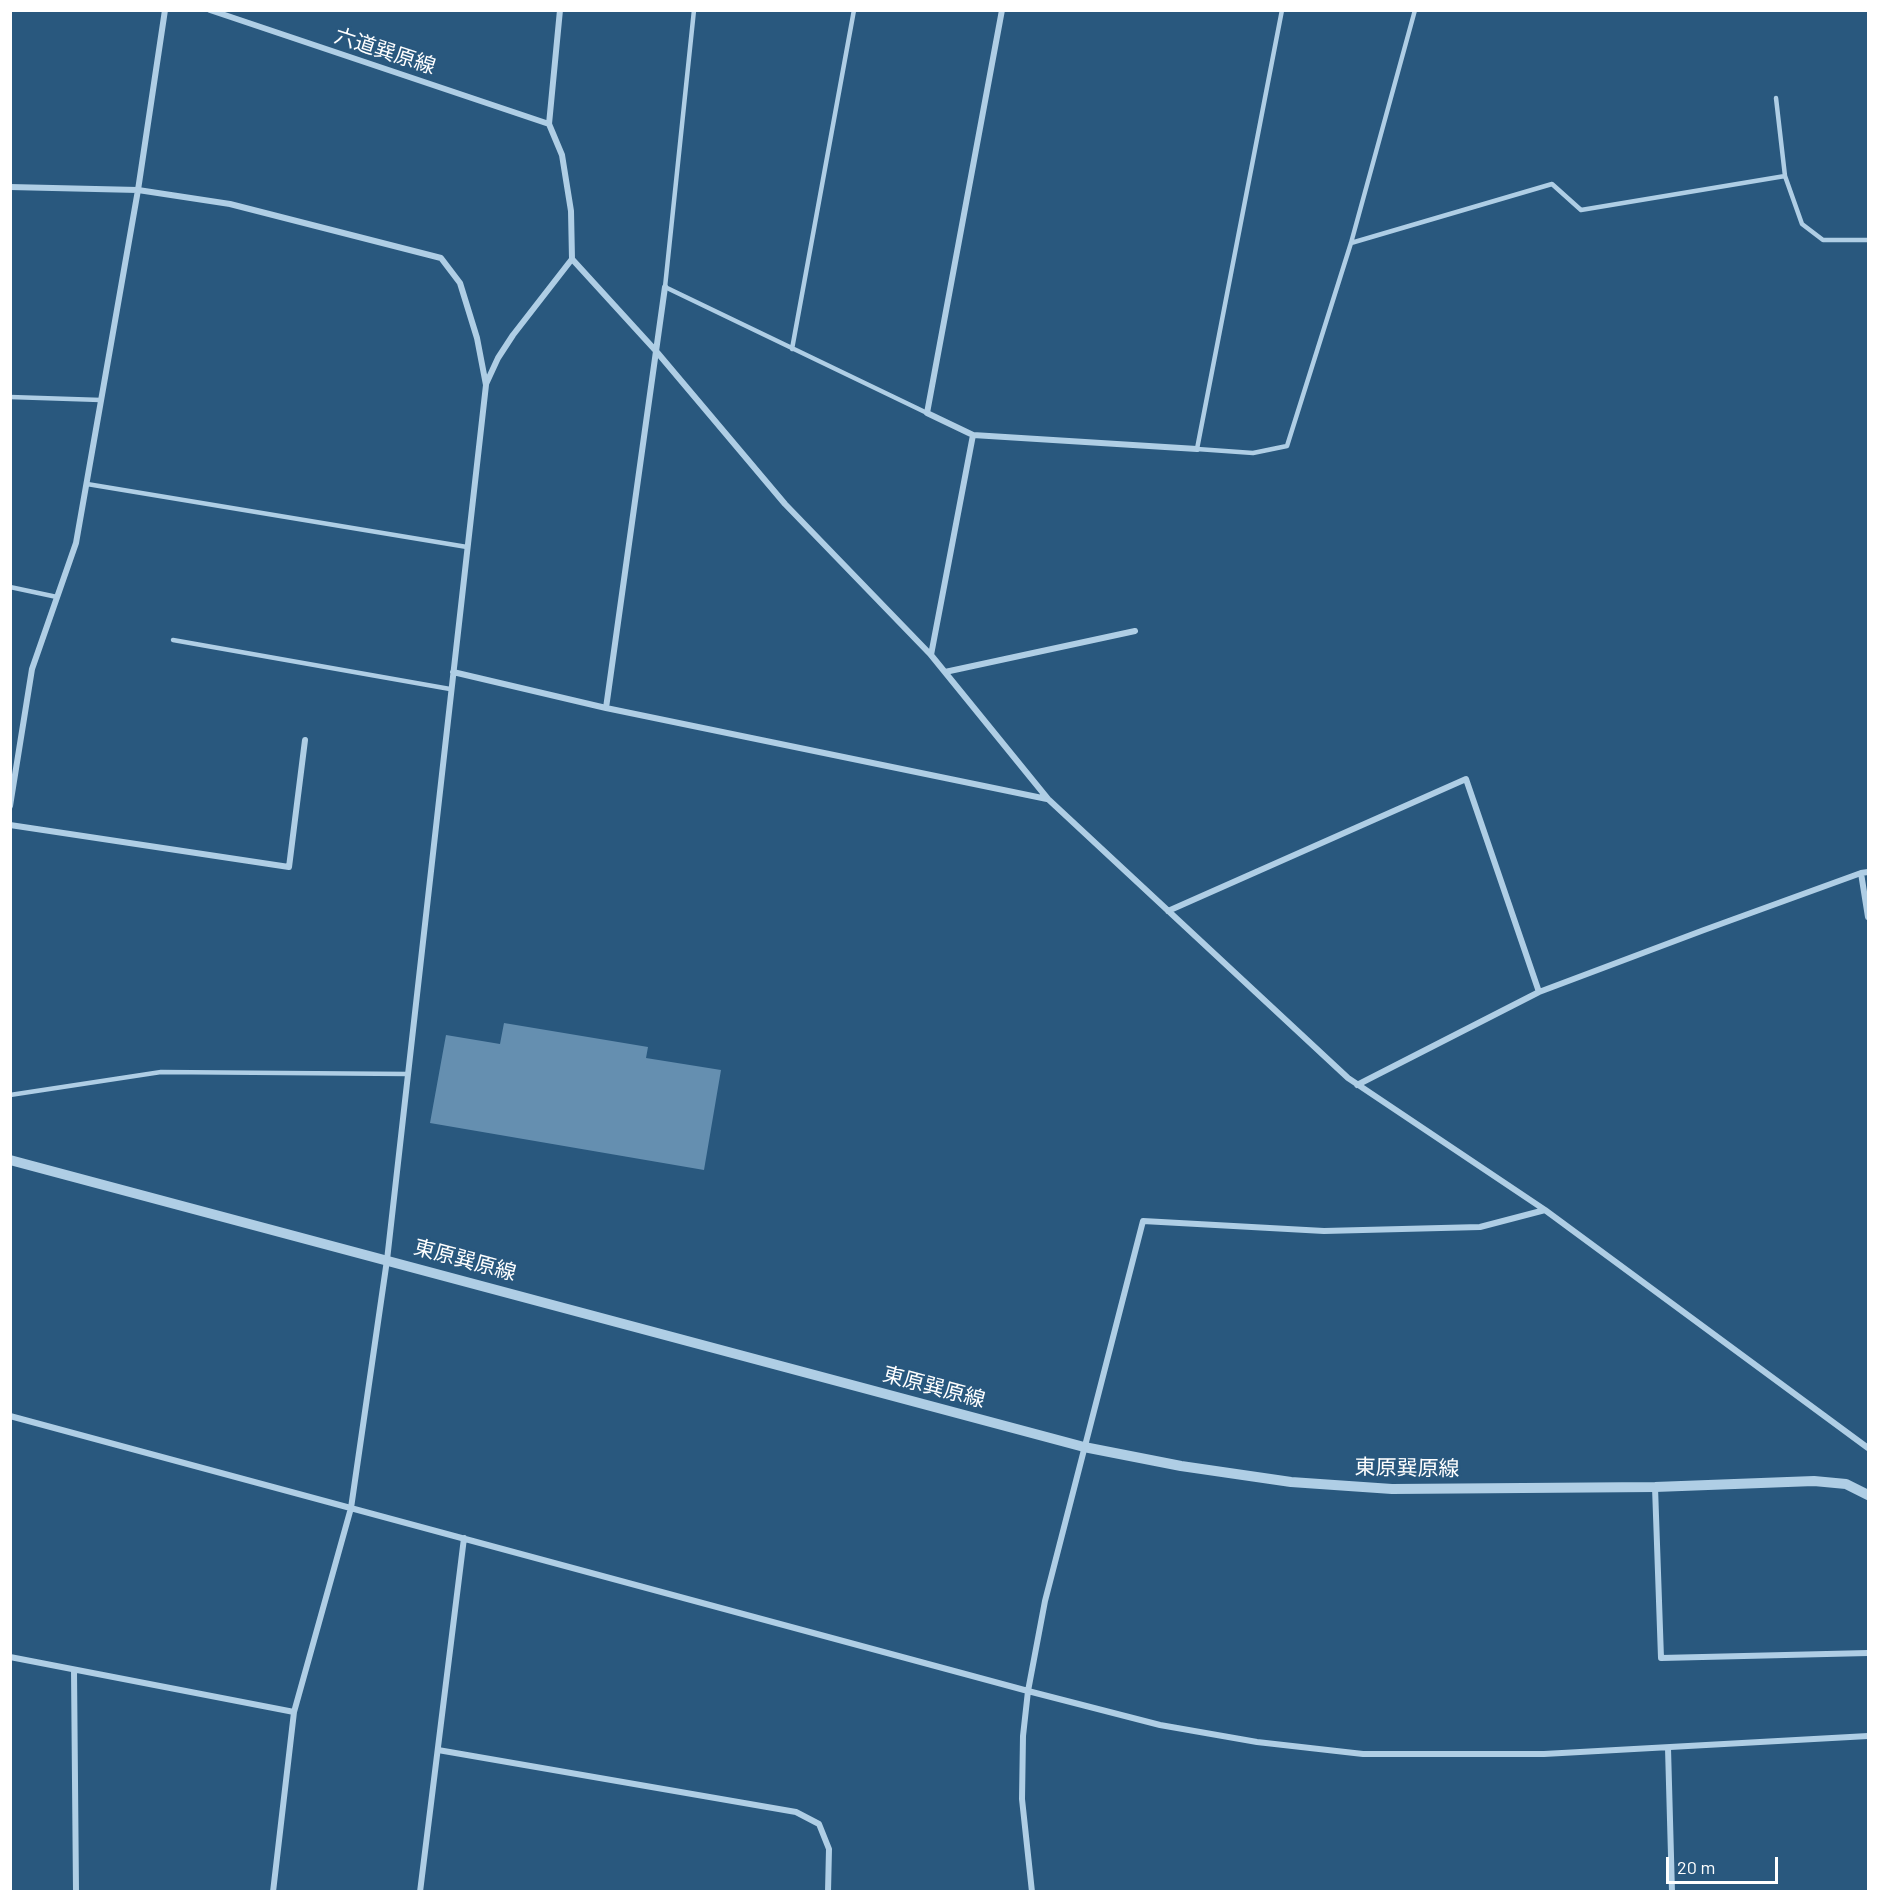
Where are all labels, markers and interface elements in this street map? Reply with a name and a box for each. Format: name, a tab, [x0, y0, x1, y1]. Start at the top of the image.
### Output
street label: 六道巽原線	[331, 23, 439, 79]
street label: 東原巽原線	[411, 1234, 519, 1286]
street label: 東原巽原線	[880, 1361, 988, 1413]
street label: 東原巽原線	[1354, 1454, 1460, 1482]
scale bar	[1669, 1845, 1782, 1883]
text: 20 m	[1677, 1856, 1715, 1878]

